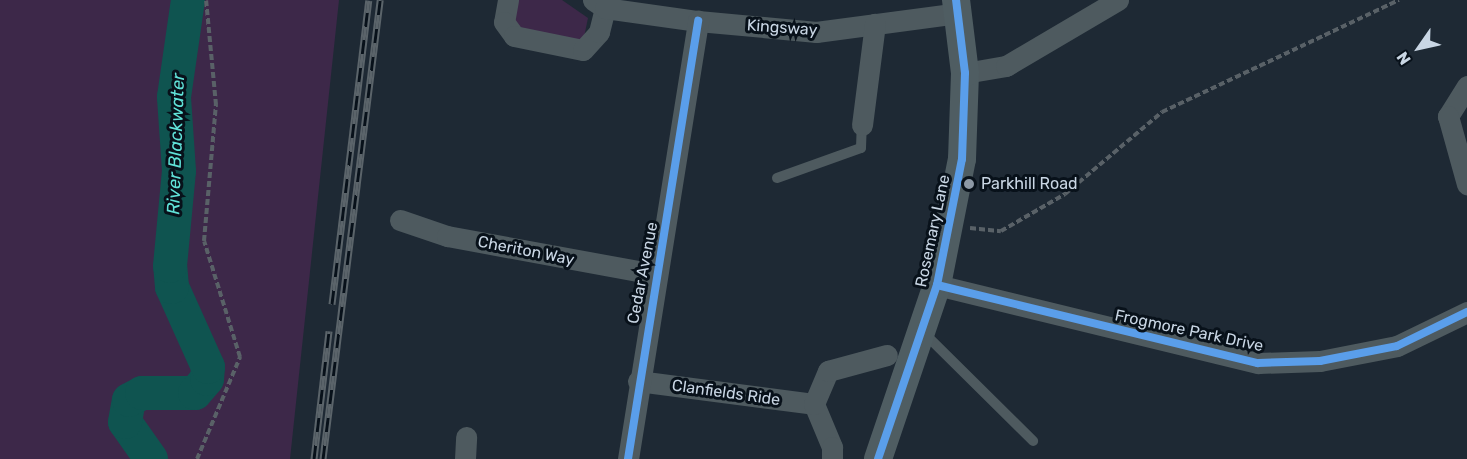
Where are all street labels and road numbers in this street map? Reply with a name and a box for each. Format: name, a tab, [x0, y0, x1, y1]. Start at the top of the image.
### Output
street label: Kingsway	[746, 16, 818, 40]
street label: Rosemary Lane	[912, 173, 954, 289]
street label: Cedar Avenue	[624, 220, 662, 326]
street label: Cheriton Way	[476, 232, 576, 270]
street label: Frogmore Park Drive	[1113, 306, 1265, 356]
street label: Clanfields Ride	[671, 376, 781, 410]

